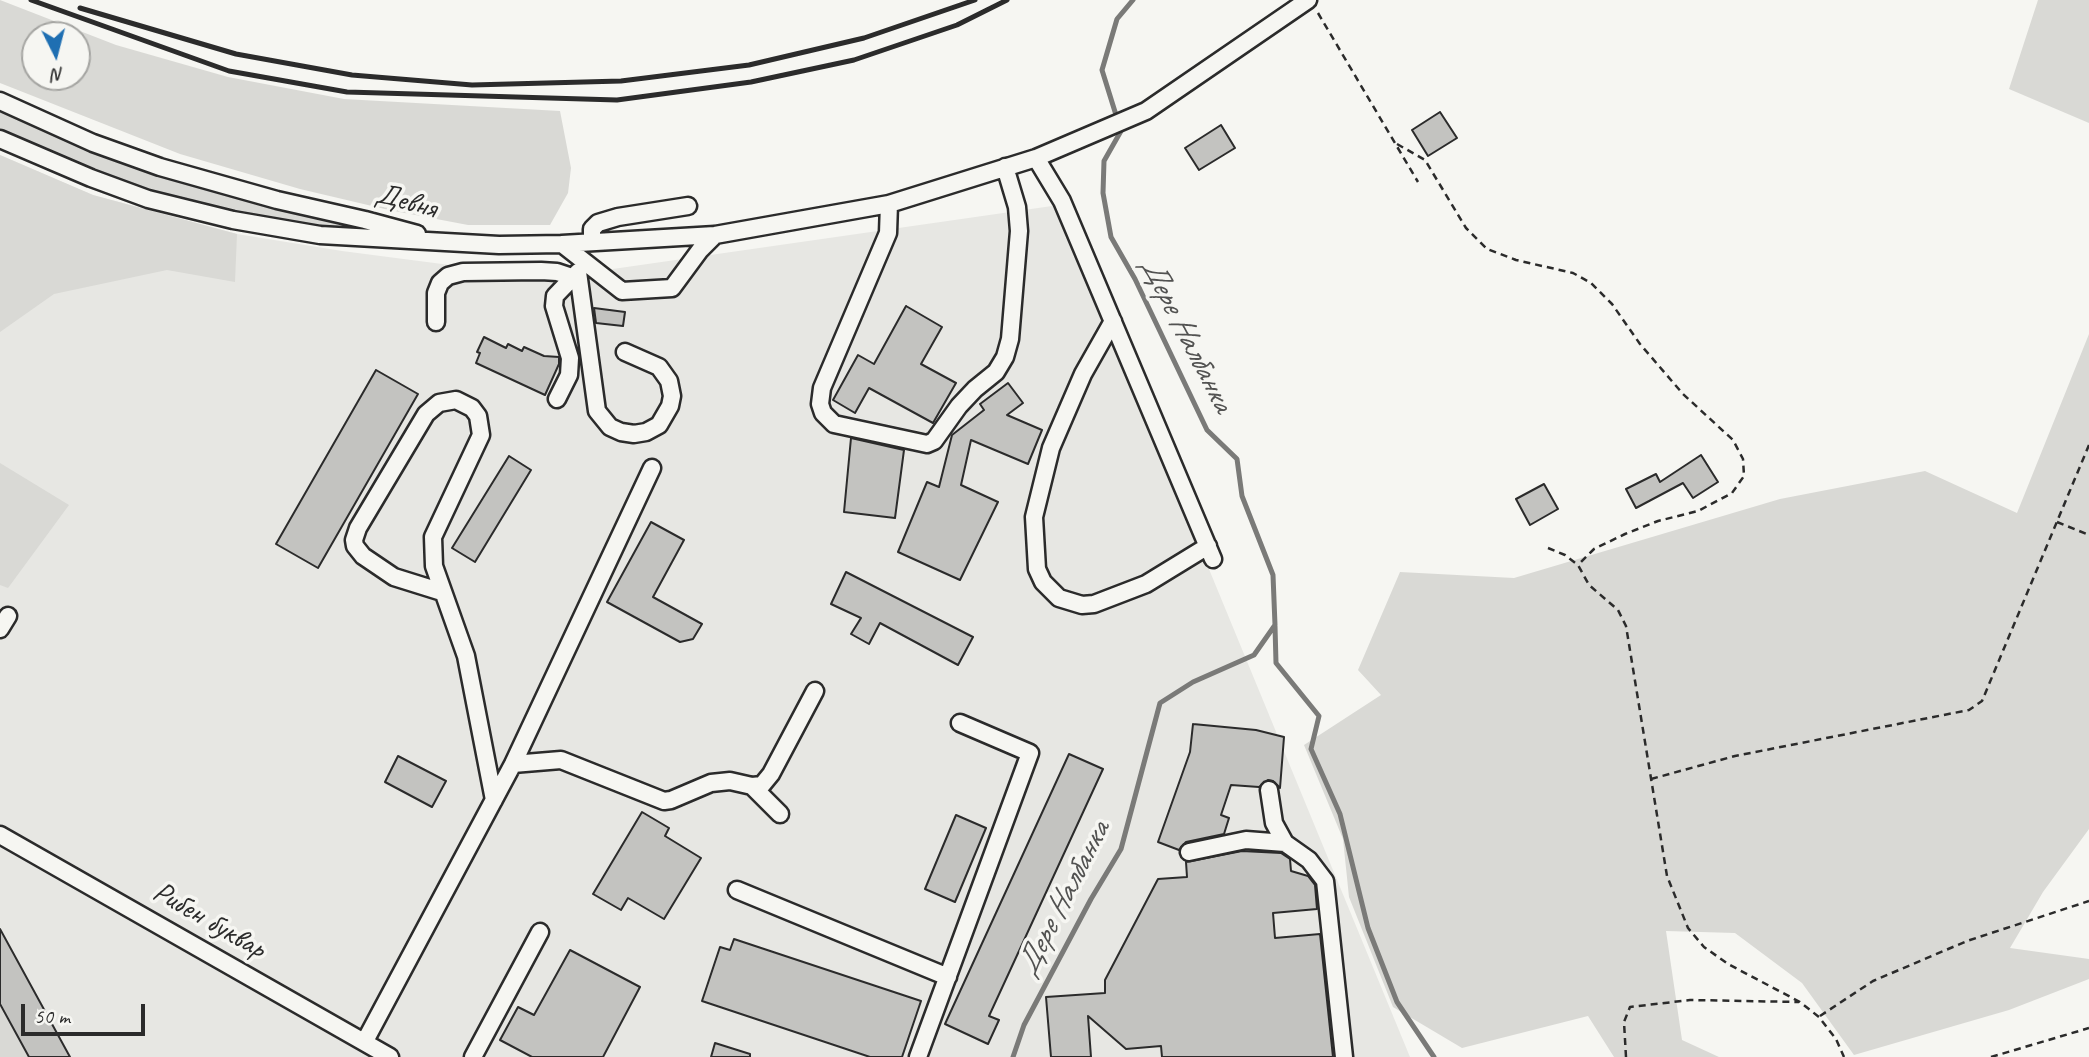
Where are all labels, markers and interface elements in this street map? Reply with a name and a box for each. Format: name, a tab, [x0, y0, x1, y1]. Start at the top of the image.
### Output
north arrow	[21, 21, 91, 91]
text: N	[51, 62, 65, 87]
street label: Девня	[371, 177, 441, 227]
water label: Дере Налбанка	[1131, 252, 1241, 418]
water label: Дере Налбанка	[1009, 816, 1119, 982]
street label: Рибен буквар	[146, 874, 272, 968]
scale bar	[24, 990, 149, 1034]
text: 50 m	[34, 1003, 70, 1029]

